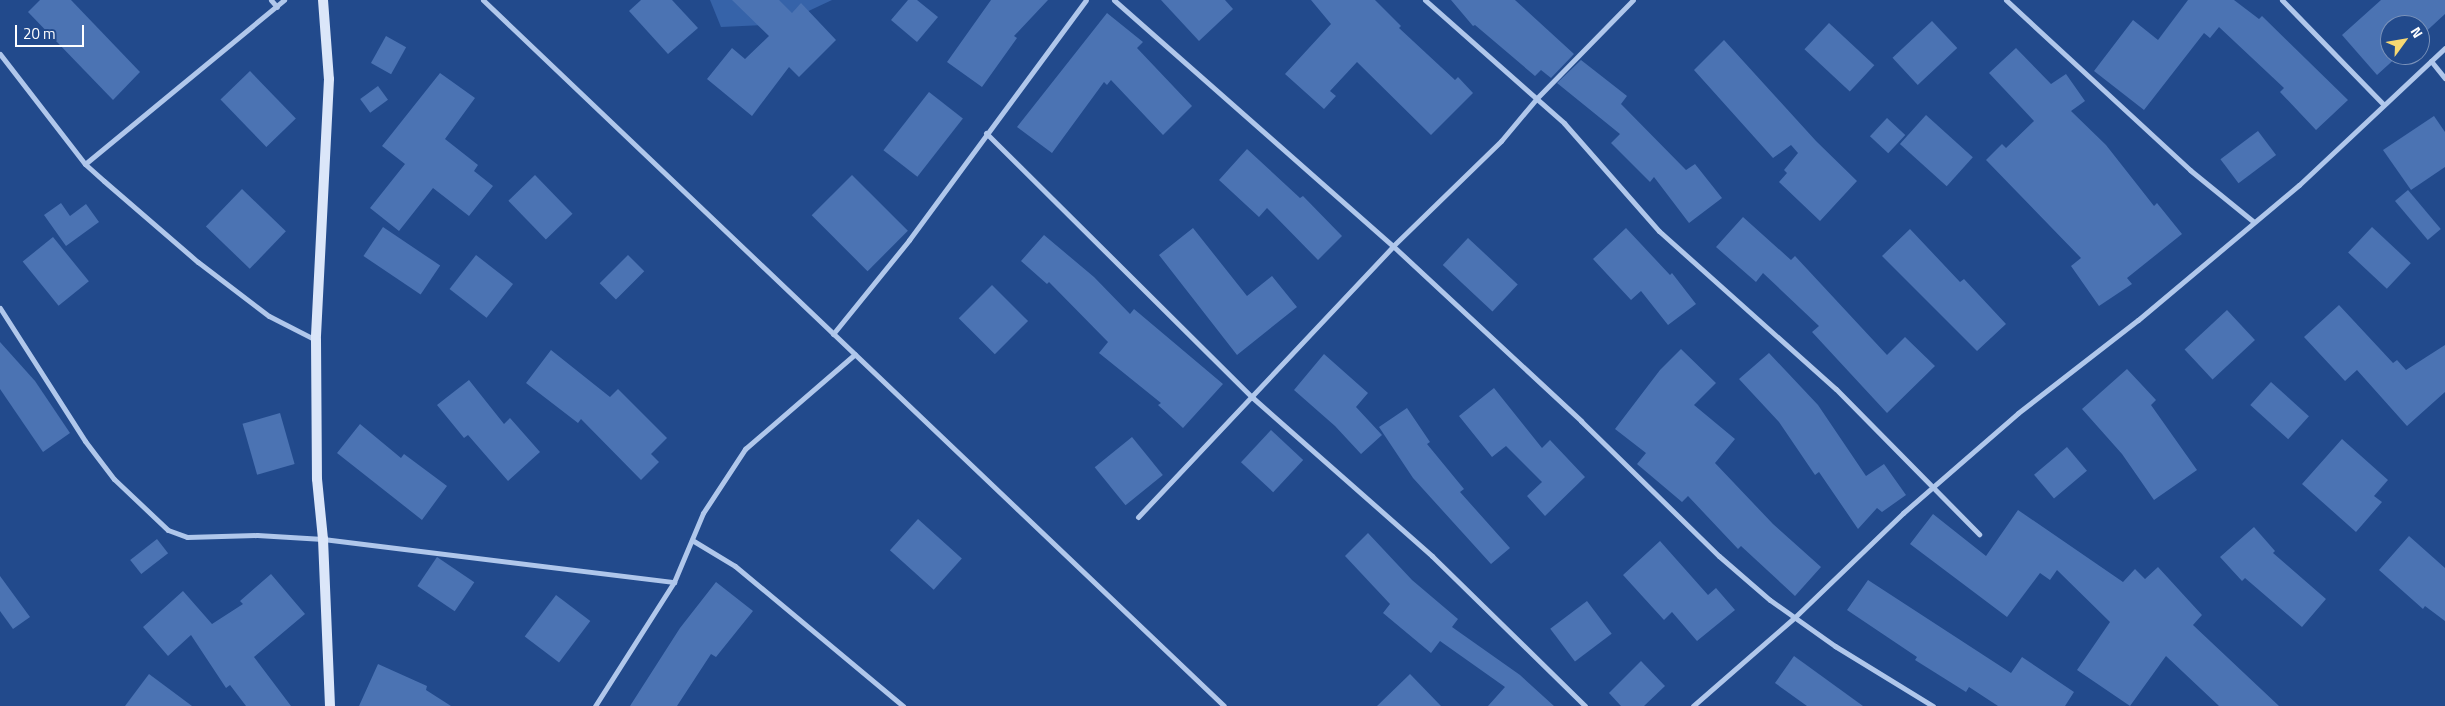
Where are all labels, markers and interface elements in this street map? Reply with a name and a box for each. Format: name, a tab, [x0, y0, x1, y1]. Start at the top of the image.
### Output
scale bar	[18, 15, 86, 47]
north arrow	[2380, 15, 2430, 65]
text: 20 m	[23, 22, 56, 45]
text: N	[2406, 23, 2429, 42]

